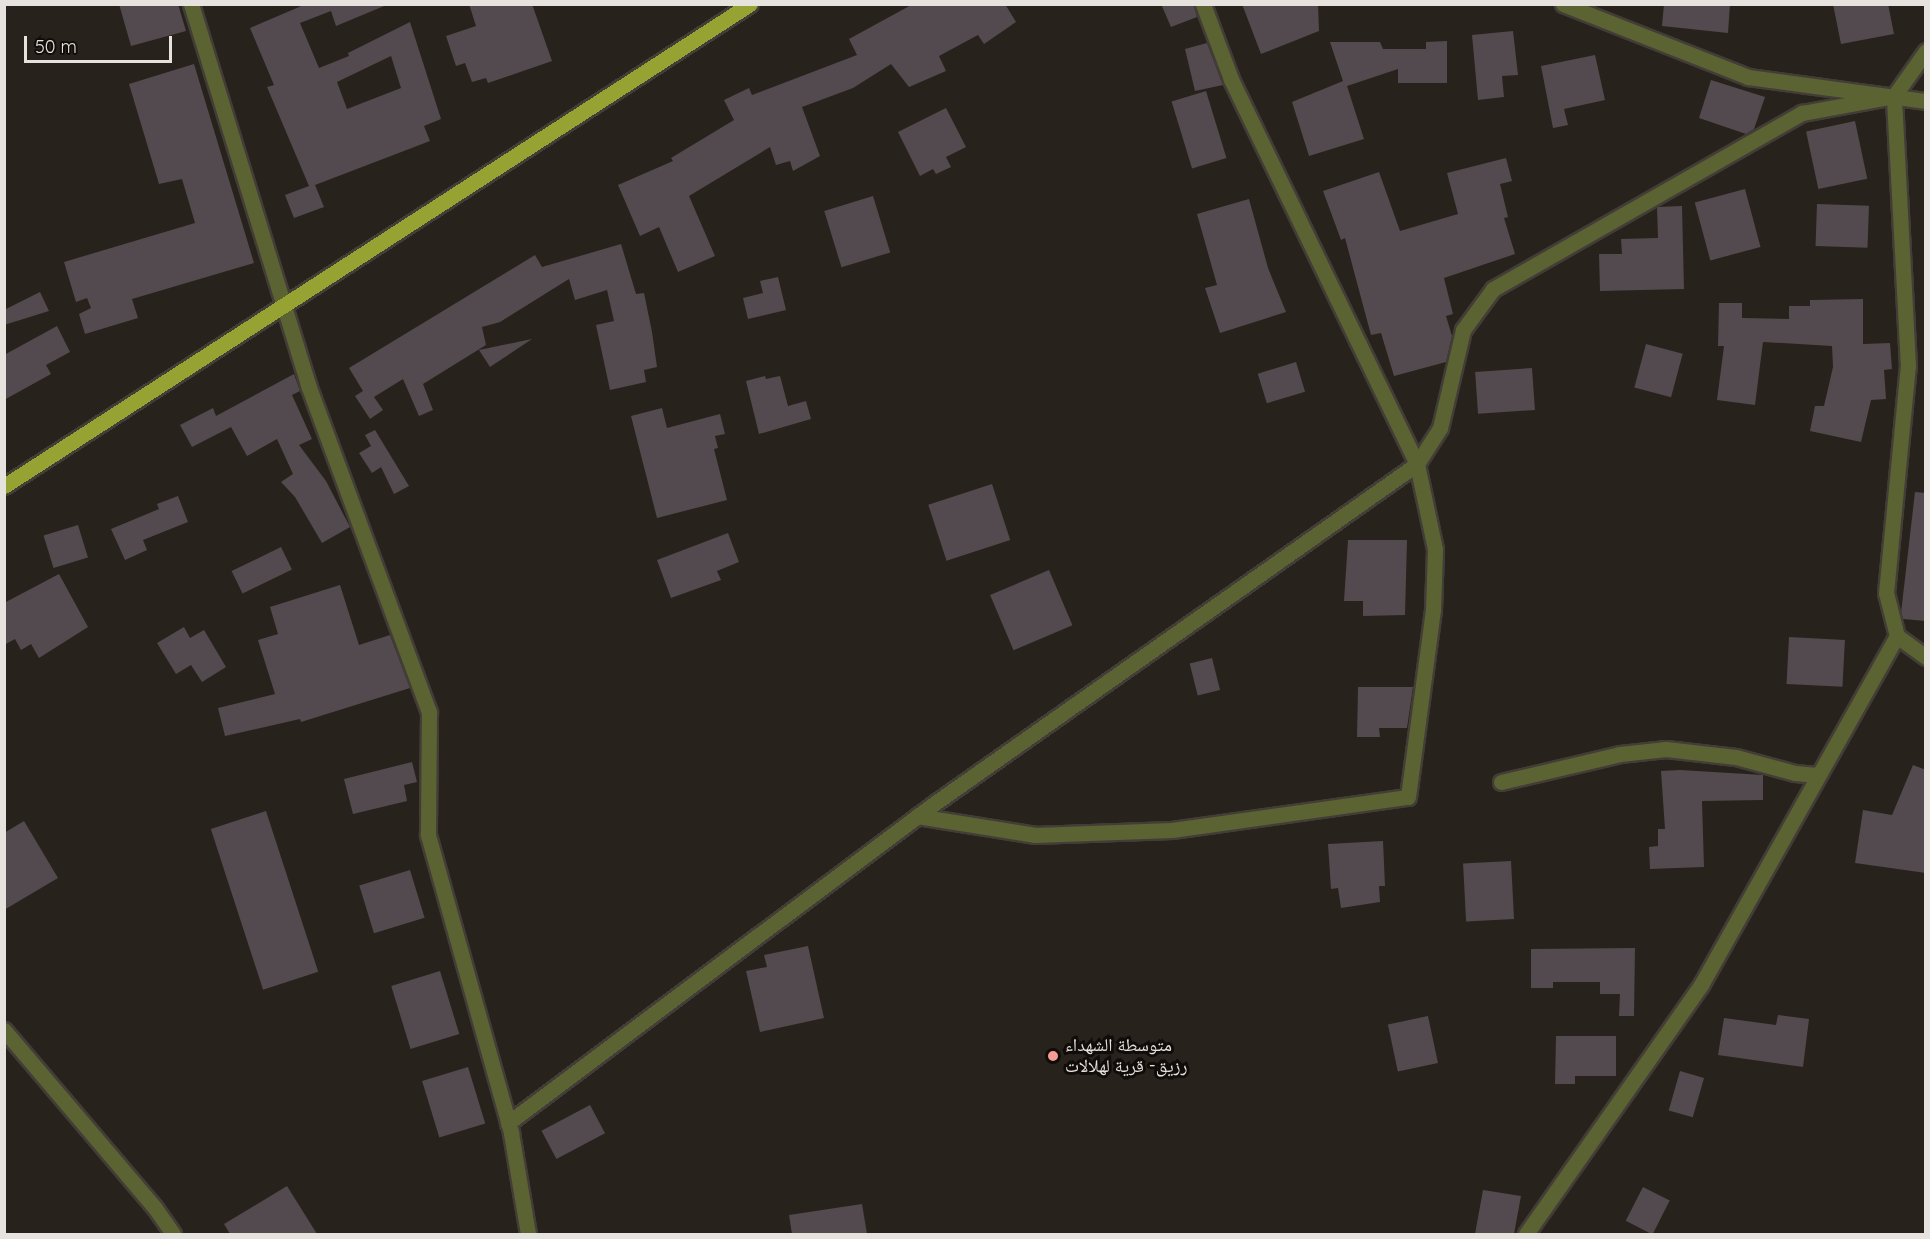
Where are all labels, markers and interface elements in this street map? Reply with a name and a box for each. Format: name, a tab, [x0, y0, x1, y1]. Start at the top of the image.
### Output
scale bar	[27, 24, 176, 62]
text: 50 m	[35, 35, 77, 58]
place label: متوسطة الشهداء رزيق- قرية لهلالات	[1065, 1035, 1187, 1078]
marker: متوسطة الشهداء رزيق- قرية لهلالات	[1046, 1049, 1060, 1063]

